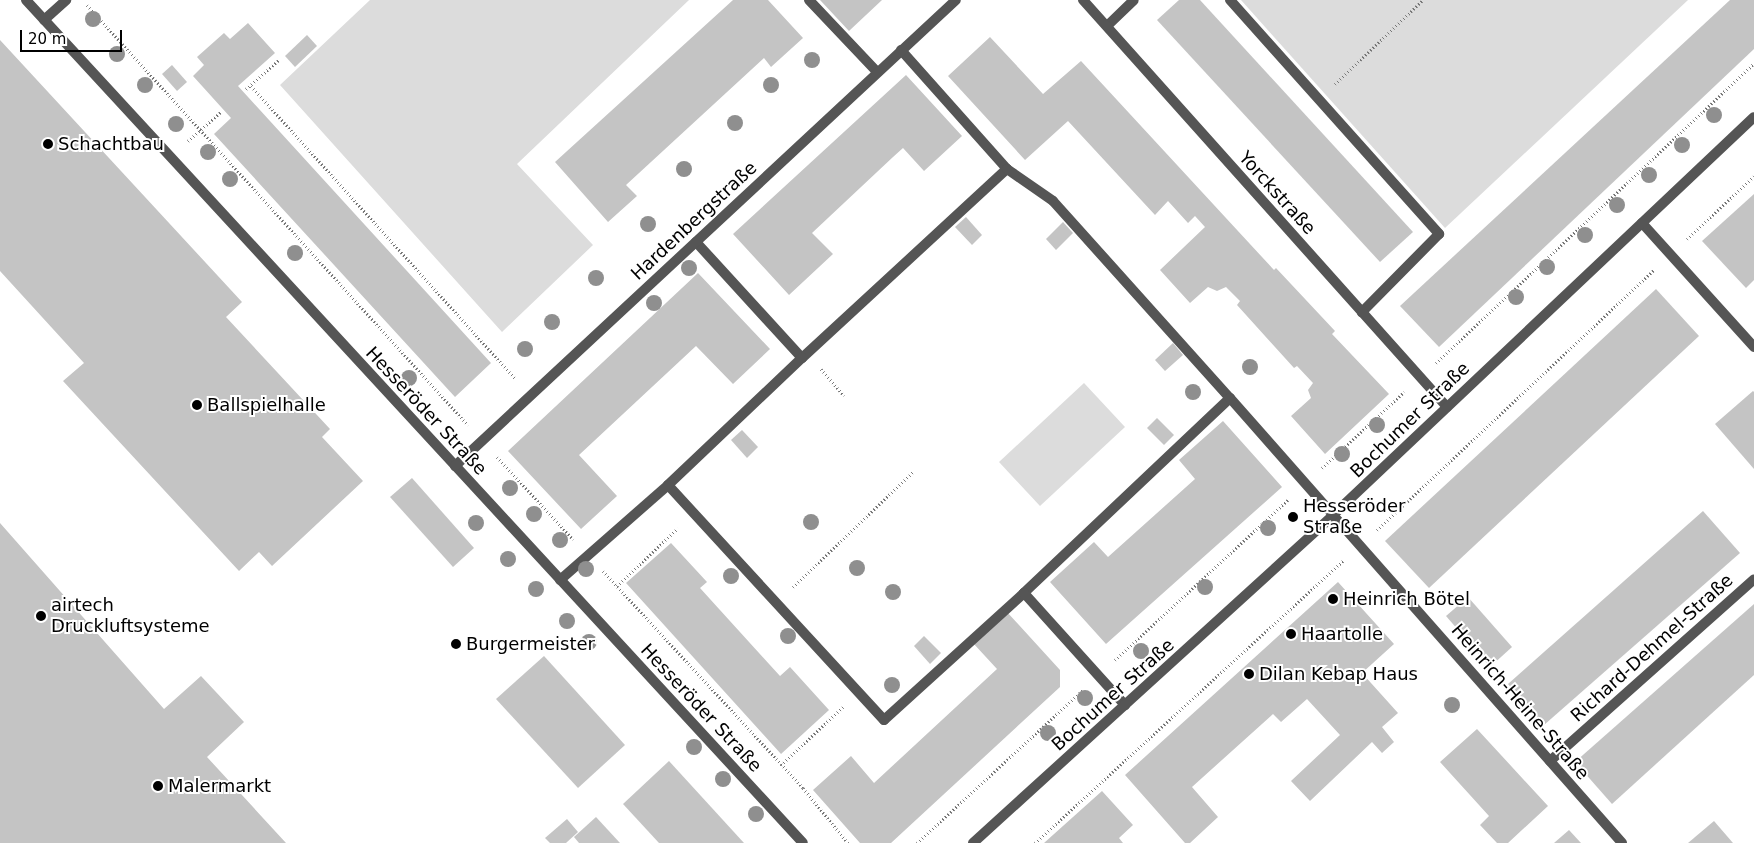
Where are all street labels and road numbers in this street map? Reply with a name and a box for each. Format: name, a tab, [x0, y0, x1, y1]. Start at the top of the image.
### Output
street label: Yorckstraße	[1234, 147, 1320, 239]
street label: Hardenbergstraße	[627, 157, 761, 285]
street label: Hesseröder Straße	[361, 342, 491, 480]
street label: Bochumer Straße	[1346, 358, 1474, 482]
street label: Richard-Dehmel-Straße	[1567, 570, 1737, 726]
street label: Heinrich-Heine-Straße	[1447, 620, 1593, 784]
street label: Bochumer Straße	[1047, 634, 1179, 756]
street label: Hesseröder Straße	[636, 639, 766, 777]

